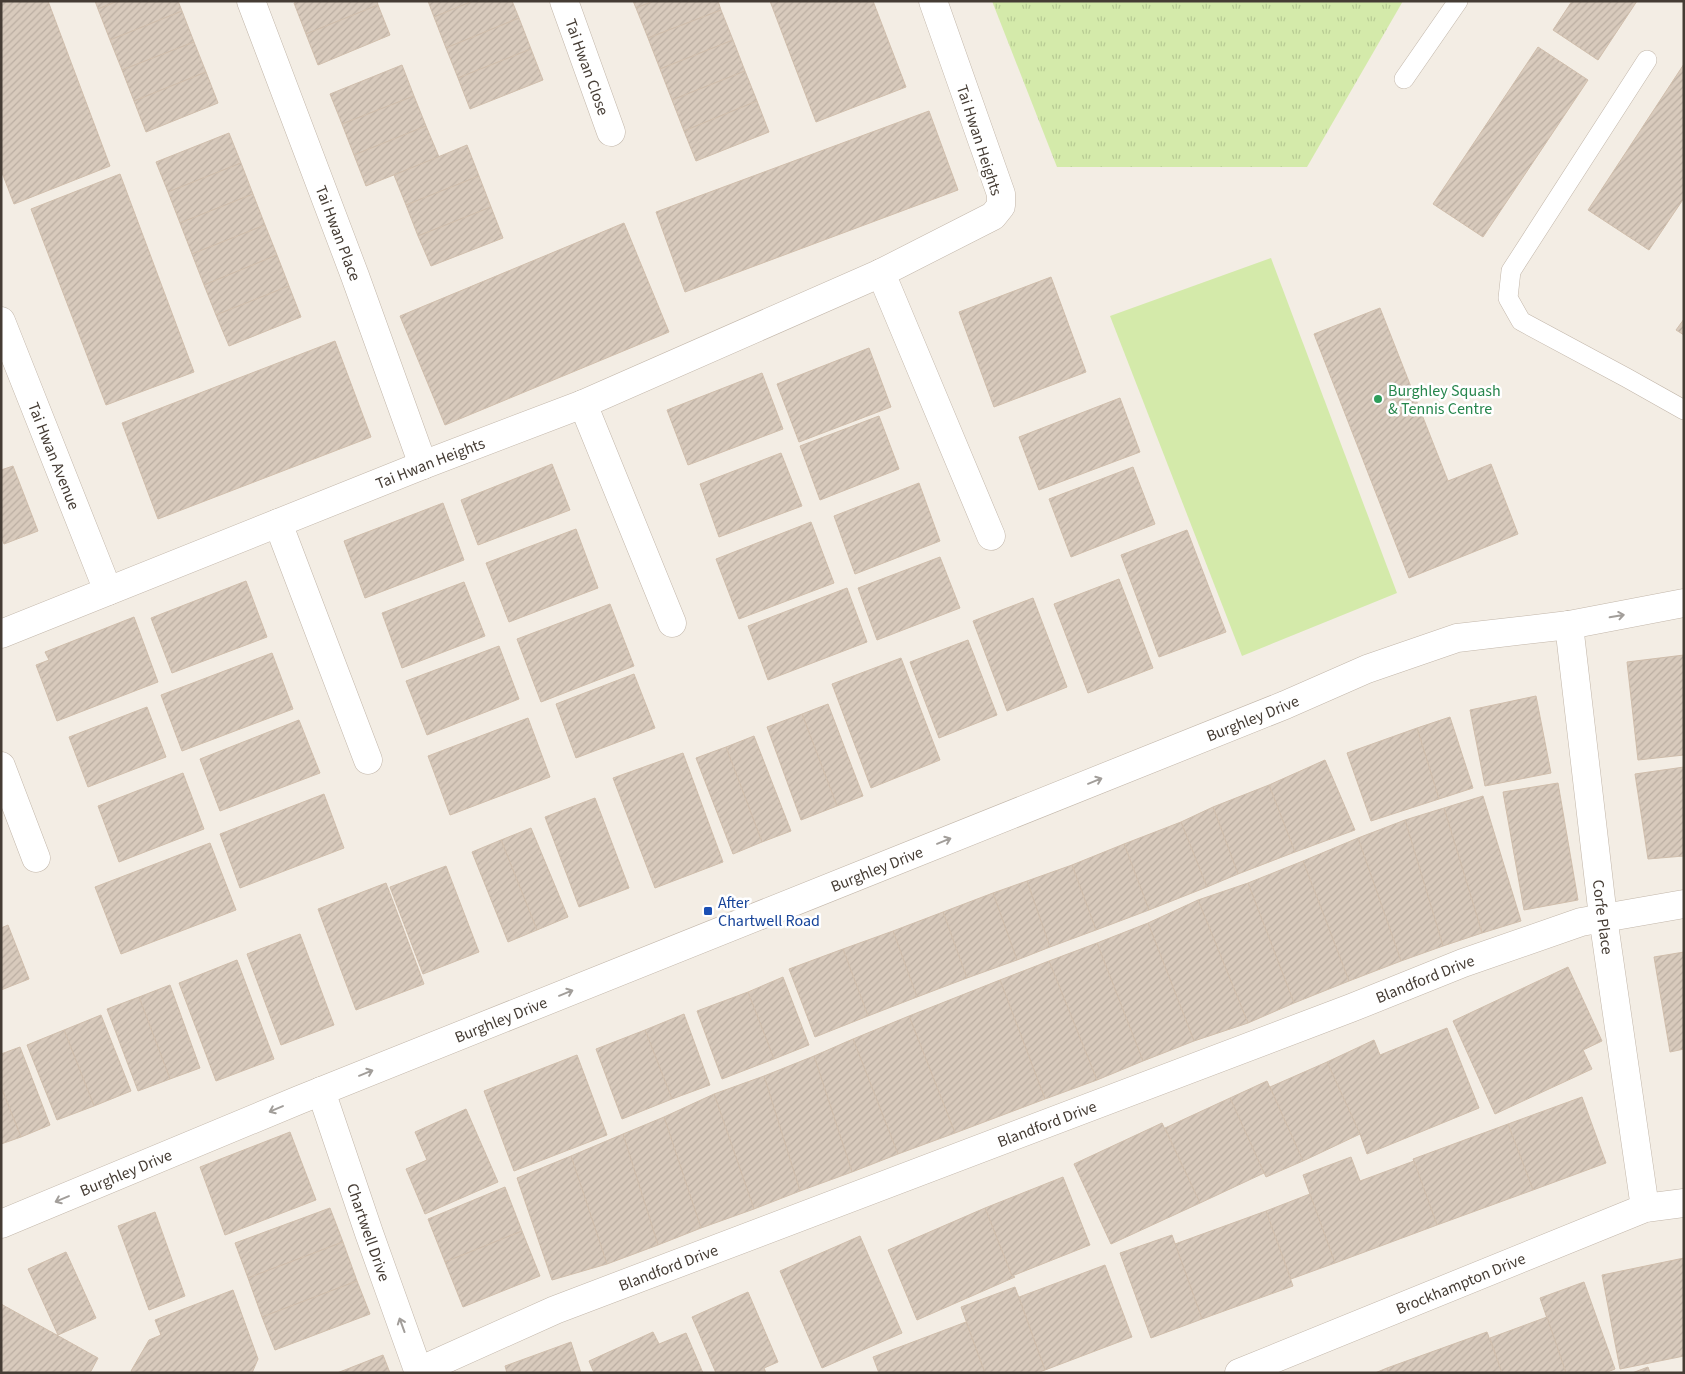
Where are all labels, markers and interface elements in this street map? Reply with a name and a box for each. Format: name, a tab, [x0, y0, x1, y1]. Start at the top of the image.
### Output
street label: Tai Hwan Close	[559, 16, 614, 119]
street label: Tai Hwan Heights	[951, 82, 1007, 199]
street label: Tai Hwan Place	[310, 182, 366, 284]
place label: Burghley Squash & Tennis Centre	[1388, 380, 1501, 420]
marker: Burghley Squash & Tennis Centre	[1372, 393, 1384, 405]
street label: Tai Hwan Avenue	[22, 399, 85, 513]
street label: Tai Hwan Heights	[373, 432, 488, 495]
one-way arrow	[1609, 610, 1625, 620]
street label: Burghley Drive	[1203, 690, 1303, 747]
one-way arrow	[1087, 776, 1102, 785]
one-way arrow	[936, 836, 951, 846]
street label: Burghley Drive	[827, 841, 927, 898]
street label: Corfe Place	[1587, 879, 1618, 956]
place label: After Chartwell Road	[718, 892, 820, 932]
marker: After Chartwell Road	[702, 905, 714, 917]
street label: Blandford Drive	[1373, 950, 1478, 1009]
one-way arrow	[557, 988, 573, 997]
street label: Burghley Drive	[452, 992, 551, 1049]
one-way arrow	[358, 1067, 373, 1077]
street label: Blandford Drive	[994, 1095, 1100, 1153]
one-way arrow	[269, 1105, 284, 1115]
street label: Burghley Drive	[77, 1144, 175, 1202]
street label: Chartwell Drive	[341, 1180, 395, 1284]
one-way arrow	[55, 1195, 70, 1204]
street label: Blandford Drive	[616, 1239, 721, 1297]
street label: Brockhampton Drive	[1393, 1248, 1529, 1320]
one-way arrow	[397, 1318, 406, 1333]

